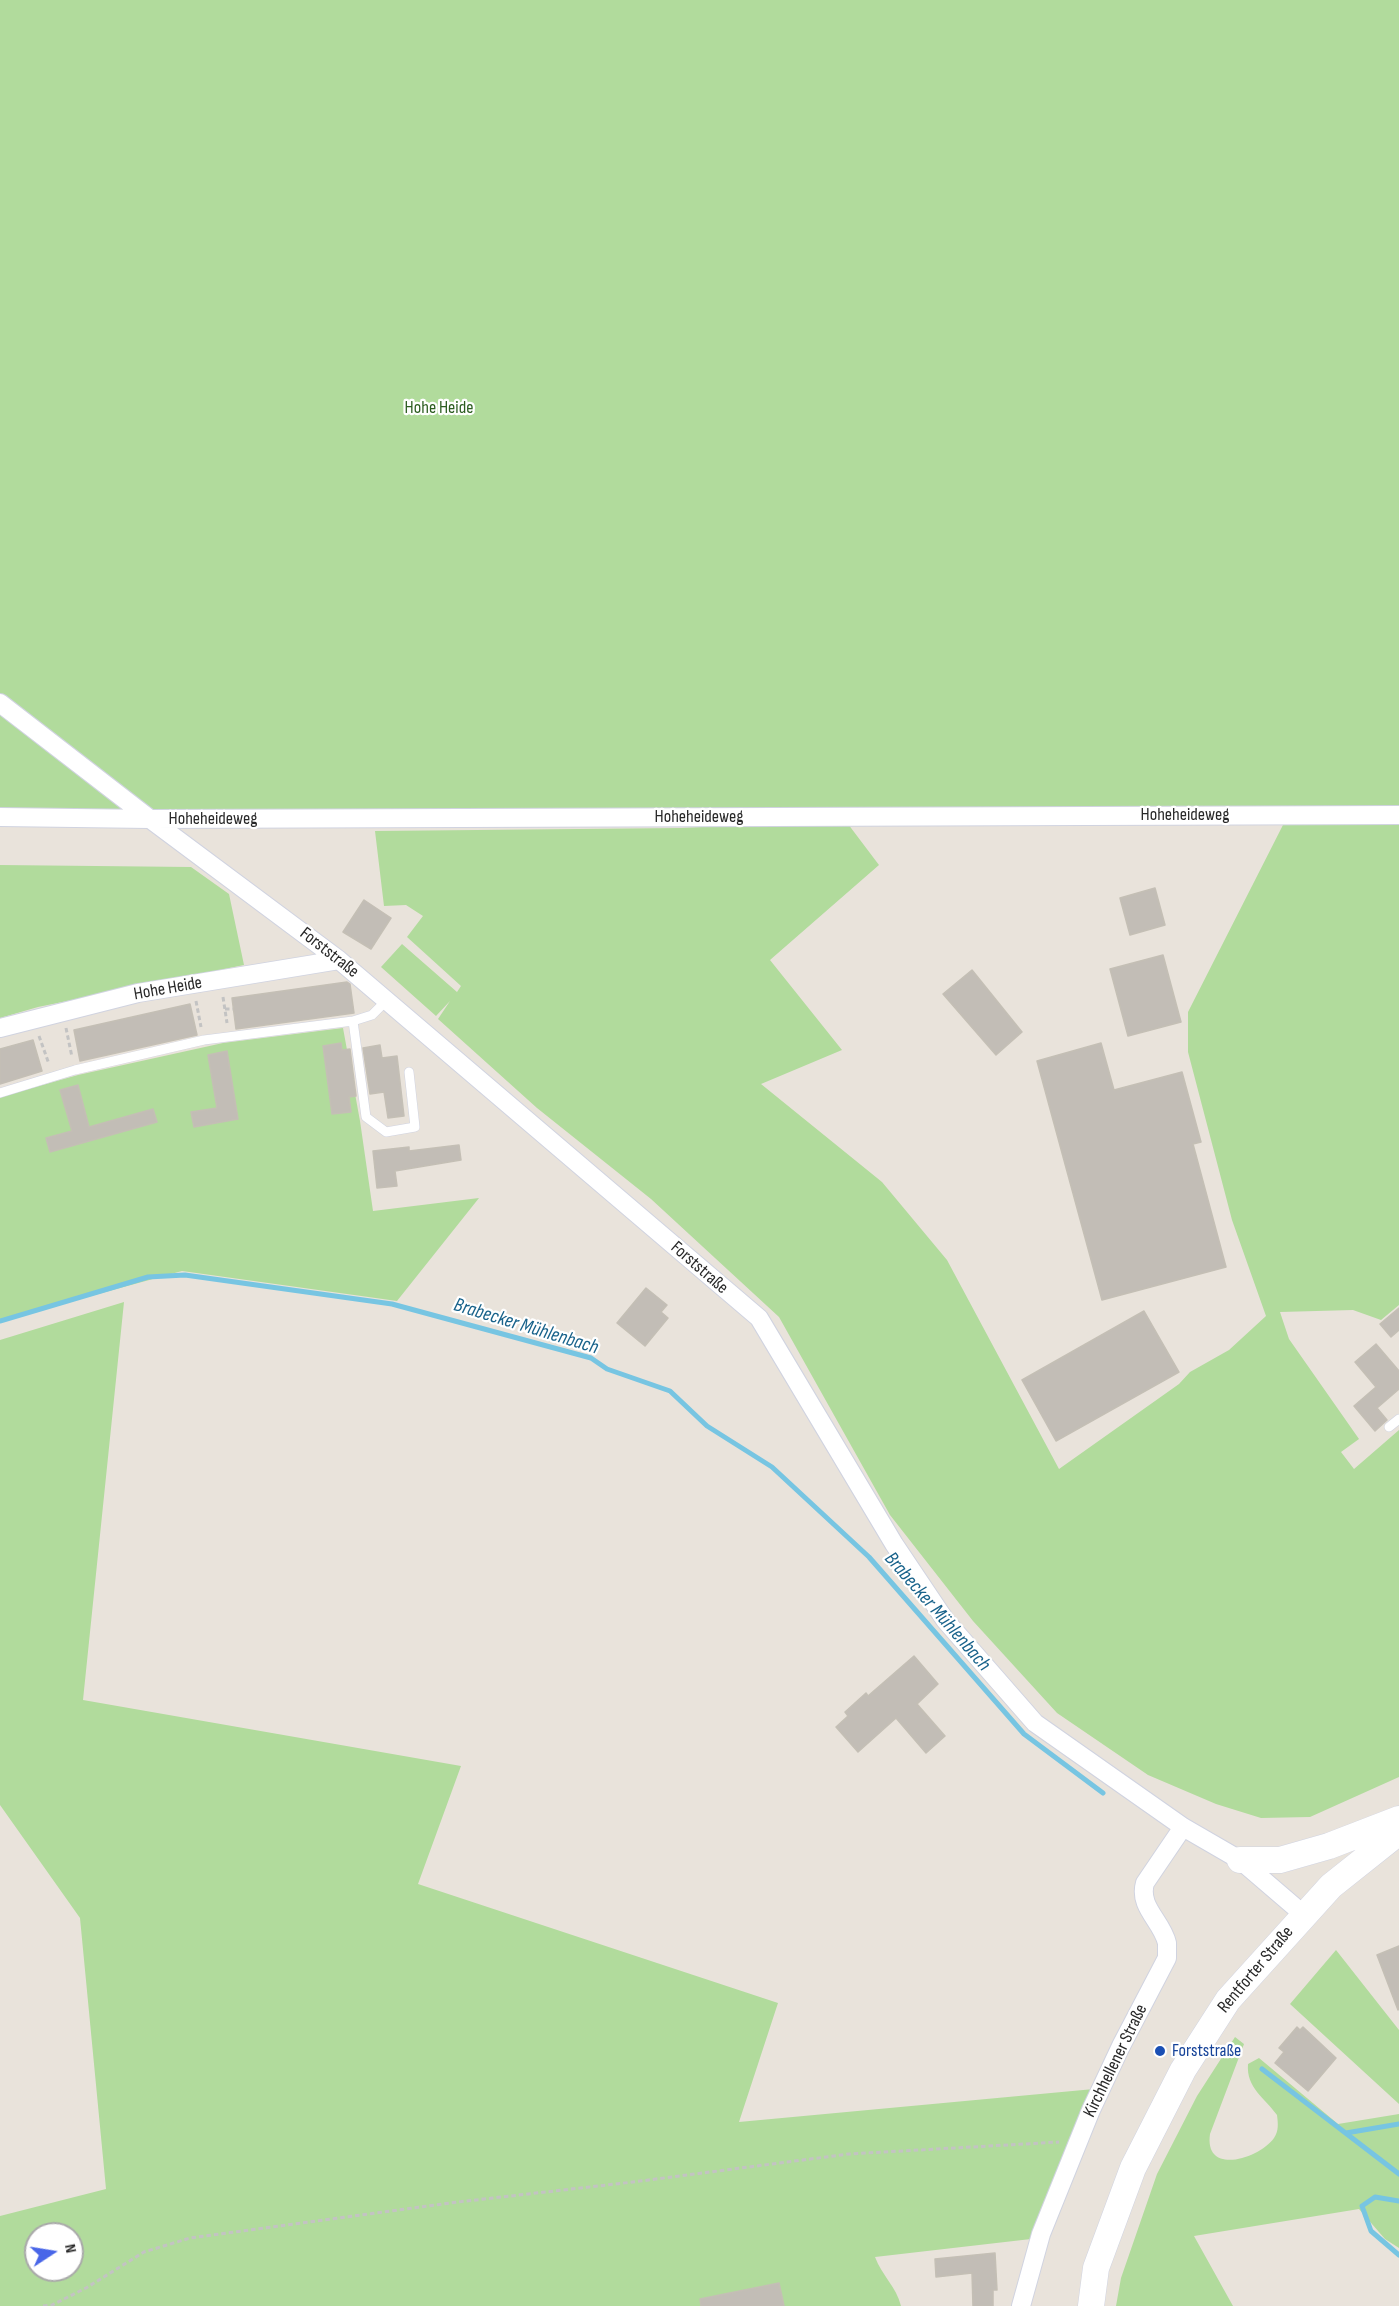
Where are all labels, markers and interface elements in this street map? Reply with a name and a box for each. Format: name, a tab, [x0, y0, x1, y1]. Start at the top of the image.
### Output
park label: Hohe Heide	[405, 397, 473, 419]
street label: Hoheheideweg	[1141, 804, 1229, 826]
street label: Hoheheideweg	[655, 806, 743, 828]
street label: Hoheheideweg	[169, 808, 257, 830]
street label: Forststraße	[295, 923, 363, 983]
street label: Hohe Heide	[132, 972, 204, 1006]
street label: Forststraße	[666, 1237, 732, 1299]
water label: Brabecker Mühlenbach	[451, 1294, 601, 1360]
water label: Brabecker Mühlenbach	[879, 1548, 995, 1676]
street label: Rentforter Straße	[1213, 1922, 1299, 2018]
street label: Kirchhellener Straße	[1079, 2001, 1153, 2121]
place label: Forststraße	[1172, 2040, 1241, 2062]
marker: Forststraße	[1153, 2044, 1167, 2058]
north arrow	[24, 2222, 84, 2282]
text: N	[60, 2242, 80, 2255]

